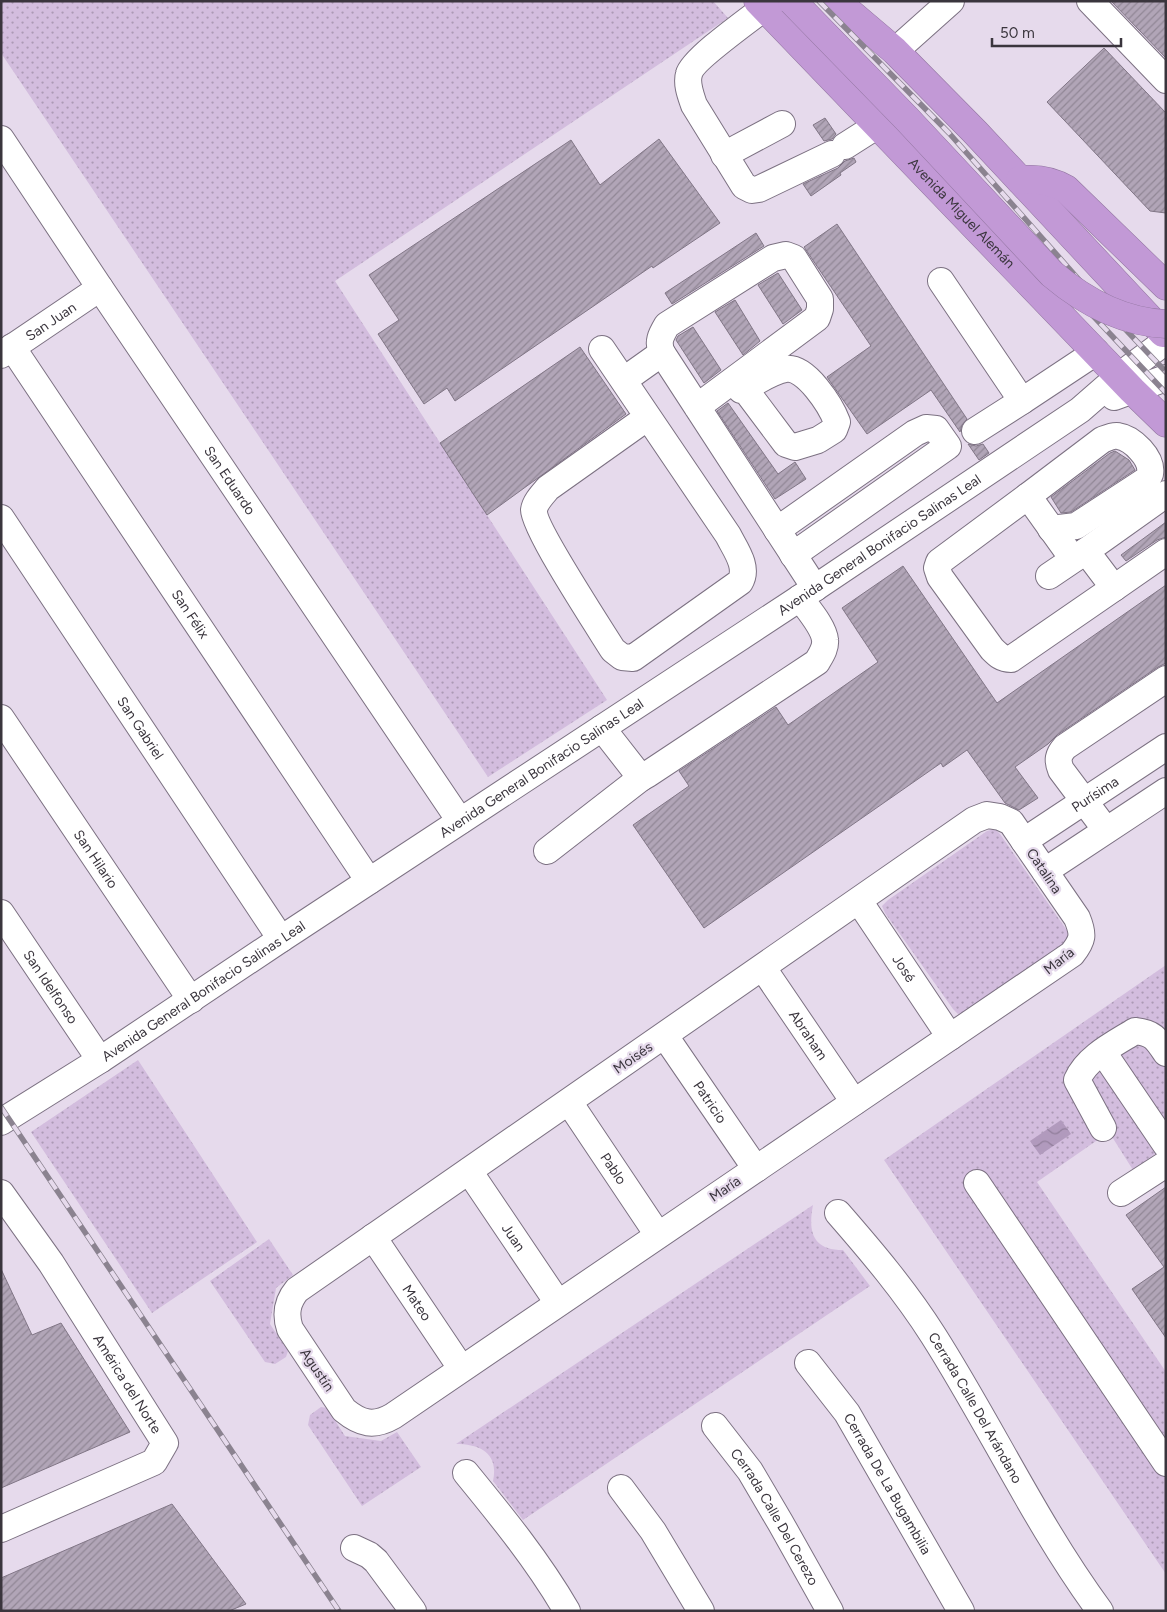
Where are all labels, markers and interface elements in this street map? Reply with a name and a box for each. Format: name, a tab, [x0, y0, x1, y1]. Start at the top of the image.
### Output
scale bar	[992, 15, 1121, 47]
text: 50 m	[1000, 24, 1035, 42]
street label: Avenida Miguel Alemán	[905, 154, 1019, 272]
street label: San Juan	[22, 298, 79, 344]
street label: San Eduardo	[201, 443, 259, 518]
street label: Avenida General Bonifacio Salinas Leal	[774, 471, 984, 619]
street label: San Félix	[168, 586, 213, 642]
street label: San Gabriel	[114, 693, 168, 762]
street label: Avenida General Bonifacio Salinas Leal	[436, 695, 647, 841]
street label: Purísima	[1068, 772, 1122, 816]
street label: San Hilario	[70, 826, 122, 892]
street label: Catalina	[1023, 845, 1065, 897]
street label: Avenida General Bonifacio Salinas Leal	[98, 917, 308, 1065]
street label: María	[1040, 944, 1078, 978]
street label: San Idelfonso	[20, 947, 82, 1027]
street label: José	[889, 951, 920, 986]
street label: Abraham	[786, 1007, 831, 1063]
street label: Moisés	[610, 1038, 656, 1078]
street label: Patricio	[690, 1078, 731, 1126]
street label: Pablo	[597, 1149, 630, 1188]
street label: María	[706, 1172, 744, 1206]
street label: Juan	[498, 1220, 529, 1255]
street label: Mateo	[399, 1281, 435, 1324]
street label: Cerrada Calle Del Arándano	[925, 1329, 1026, 1486]
street label: América del Norte	[90, 1331, 165, 1437]
street label: Agustín	[296, 1345, 338, 1395]
street label: Cerrada De La Bugambilia	[840, 1410, 935, 1557]
street label: Cerrada Calle Del Cerezo	[727, 1445, 822, 1588]

